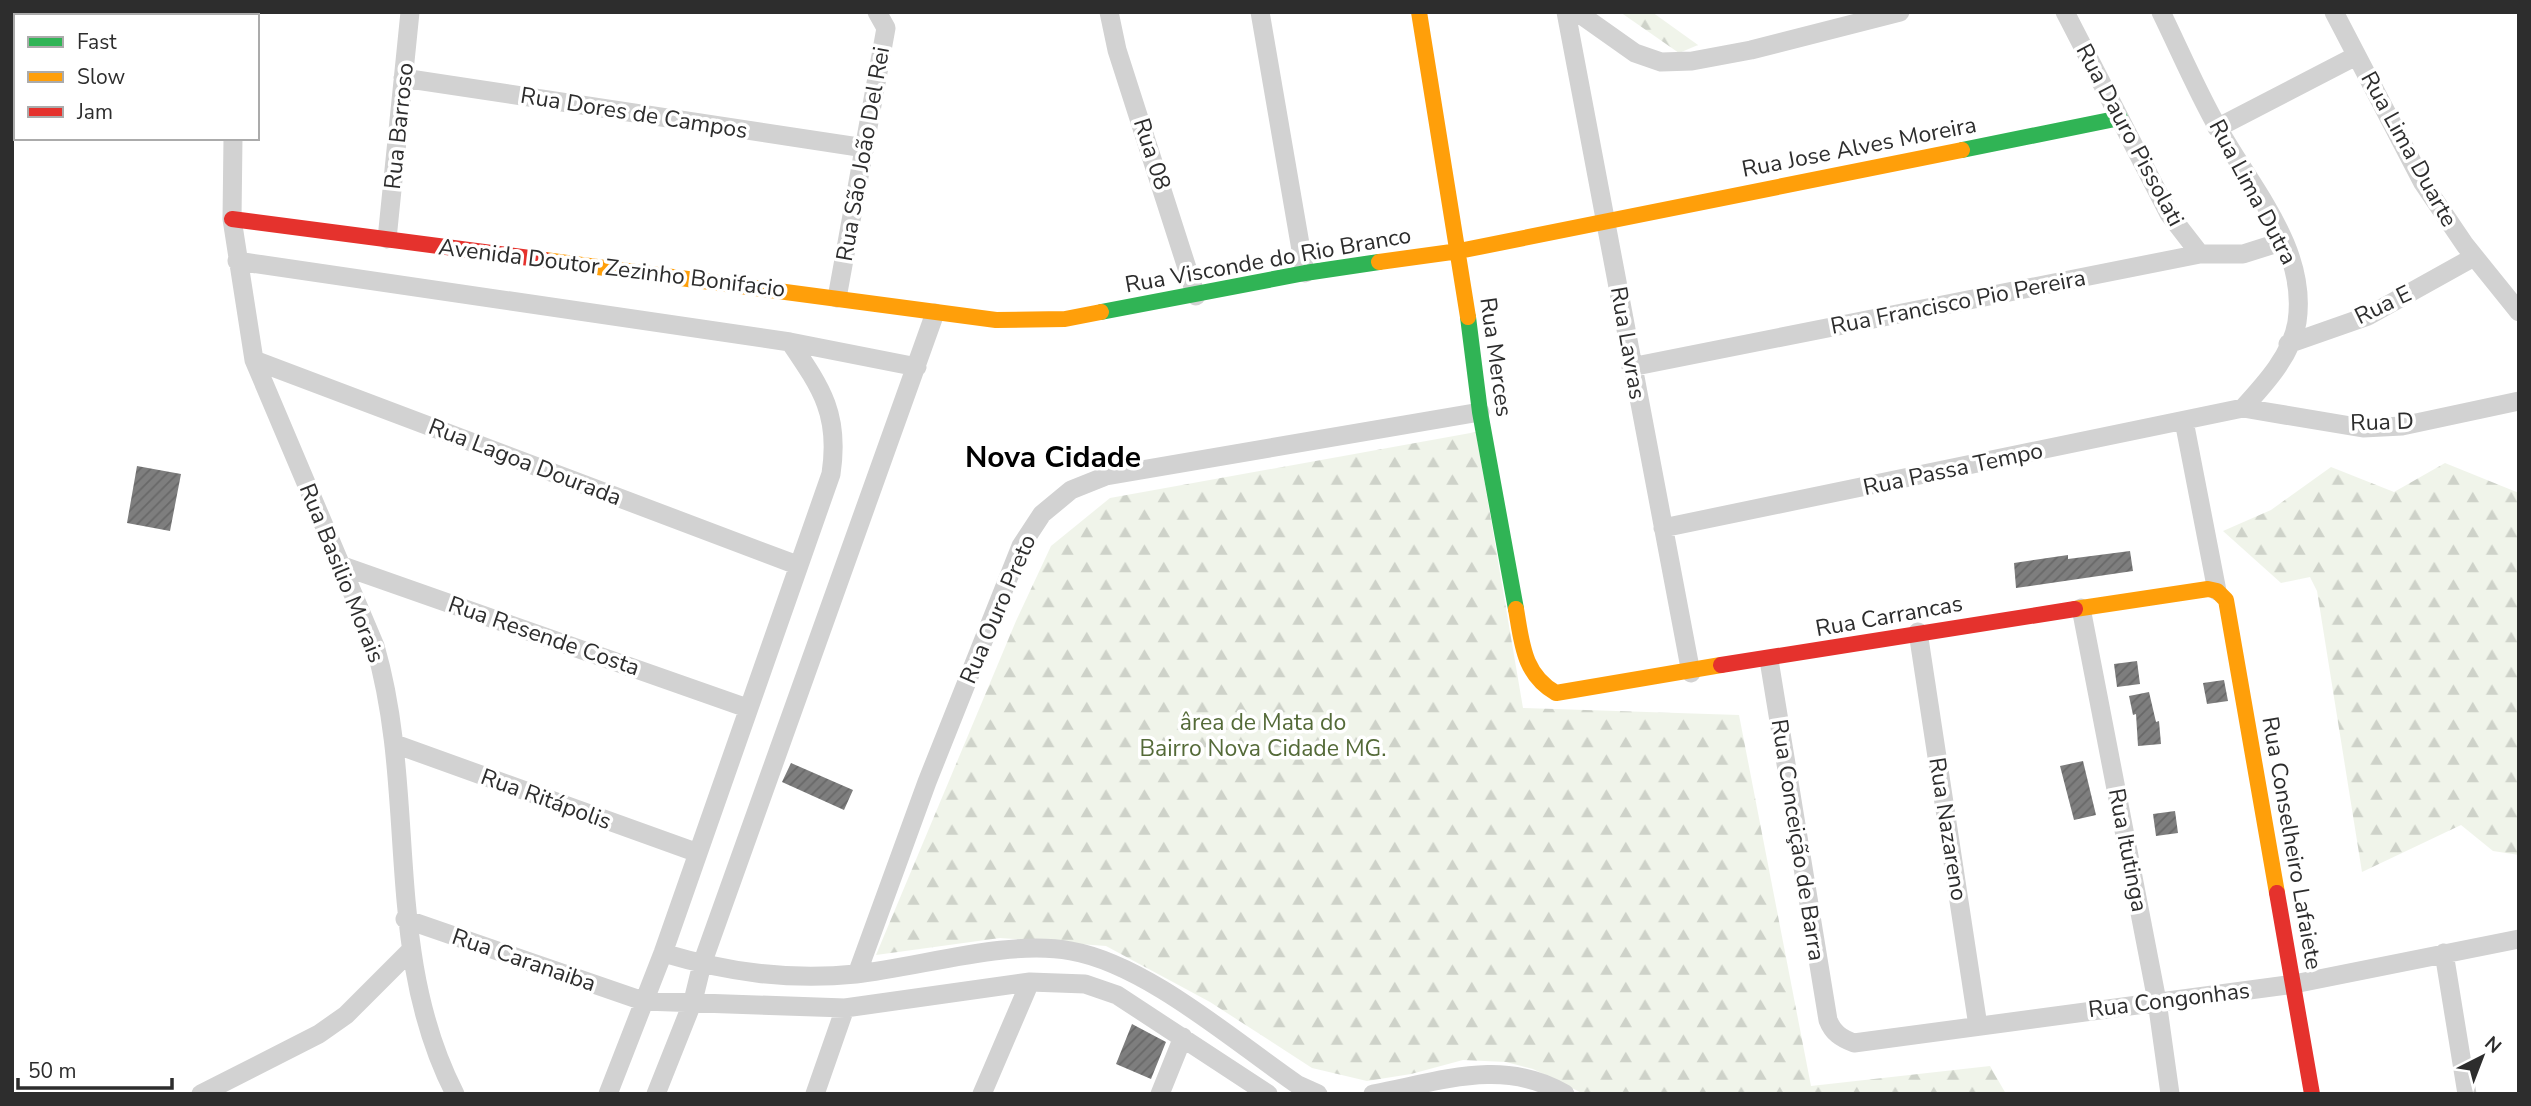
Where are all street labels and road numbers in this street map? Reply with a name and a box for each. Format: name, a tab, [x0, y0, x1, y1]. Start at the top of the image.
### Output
street label: Rua Dauro Pissolati	[2069, 38, 2191, 232]
street label: Rua São João Del Rei	[829, 44, 897, 264]
street label: Rua Barroso	[377, 61, 421, 191]
street label: Rua Lima Duarte	[2353, 66, 2465, 232]
street label: Rua Dores de Campos	[518, 80, 750, 146]
street label: Rua Jose Alves Moreira	[1739, 109, 1979, 185]
street label: Rua 08	[1126, 114, 1178, 194]
street label: Rua Lima Dutra	[2202, 114, 2304, 270]
street label: Rua Visconde do Rio Branco	[1122, 220, 1414, 300]
street label: Avenida Doutor Zezinho Bonifacio	[437, 231, 787, 305]
street label: Rua Francisco Pio Pereira	[1828, 262, 2088, 342]
street label: Rua E	[2349, 278, 2417, 332]
street label: Rua Lavras	[1603, 284, 1653, 402]
street label: Rua Merces	[1472, 295, 1520, 419]
street label: Rua D	[2350, 405, 2414, 439]
street label: Rua Lagoa Dourada	[424, 411, 626, 513]
street label: Rua Passa Tempo	[1860, 435, 2046, 503]
street label: Rua Basilio Morais	[292, 479, 392, 667]
street label: Rua Ouro Preto	[953, 530, 1043, 688]
street label: Rua Carrancas	[1813, 588, 1965, 644]
street label: Rua Resende Costa	[444, 589, 644, 683]
street label: Rua Conselheiro Lafaiete	[2254, 714, 2330, 972]
street label: Rua Conceição de Barra	[1764, 717, 1832, 963]
street label: Rua Nazareno	[1921, 755, 1975, 903]
street label: Rua Ritápolis	[476, 761, 616, 837]
street label: Rua Itutinga	[2101, 786, 2155, 914]
street label: Rua Caranaiba	[448, 921, 600, 999]
street label: Rua Congonhas	[2086, 975, 2252, 1025]

